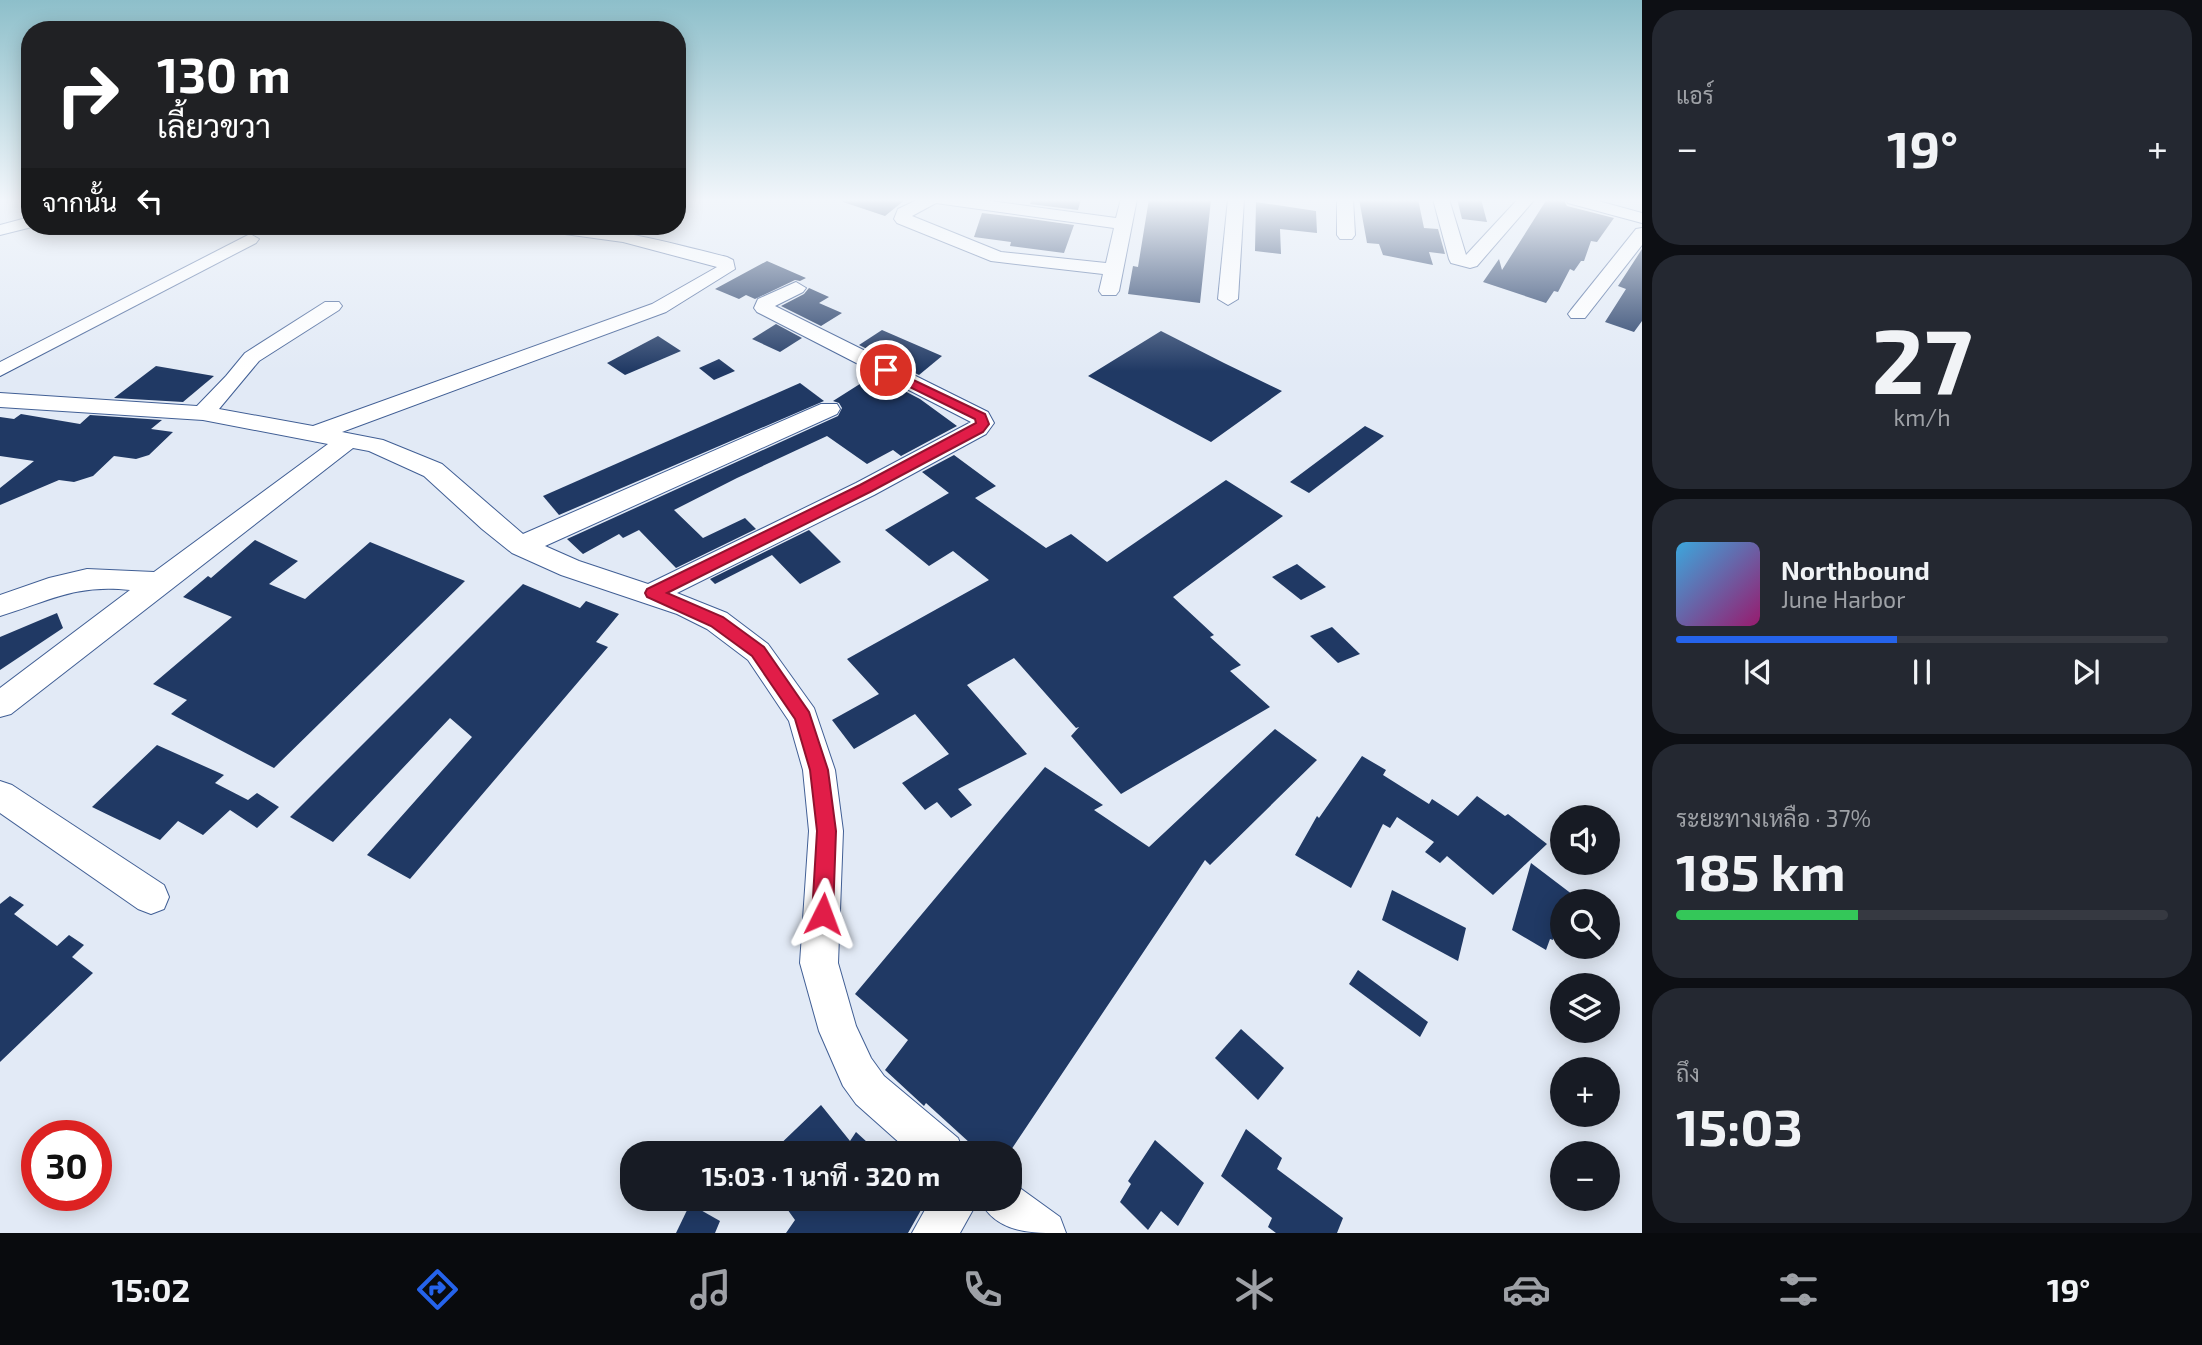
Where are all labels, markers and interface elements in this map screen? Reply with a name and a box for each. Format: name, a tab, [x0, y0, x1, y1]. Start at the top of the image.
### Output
text: 130 m	[157, 44, 291, 103]
icon: right	[42, 49, 133, 140]
text: แอร์	[1676, 81, 1714, 109]
text: เลี้ยวขวา	[157, 106, 271, 144]
text: 19°	[1887, 116, 1958, 178]
text: −	[1676, 124, 1698, 170]
text: +	[2147, 124, 2168, 170]
icon: left	[131, 182, 169, 220]
text: จากนั้น	[42, 186, 117, 217]
text: 27	[1872, 303, 1972, 412]
pin	[856, 340, 916, 400]
icon: arrive	[867, 351, 905, 389]
text: km/h	[1893, 403, 1951, 431]
text: Northbound	[1781, 554, 1930, 585]
text: June Harbor	[1781, 585, 1905, 613]
icon: previous	[1739, 653, 1777, 691]
icon: pause	[1903, 653, 1941, 691]
icon: next	[2067, 653, 2105, 691]
text: ระยะทางเหลือ · 37%	[1676, 804, 1871, 832]
map controls	[1550, 805, 1620, 1211]
button: sound	[1550, 805, 1620, 875]
text: 185 km	[1676, 839, 1846, 901]
position arrow	[786, 877, 860, 951]
button: search	[1550, 889, 1620, 959]
button: layers	[1550, 973, 1620, 1043]
button: +	[1550, 1057, 1620, 1127]
text: ถึง	[1676, 1059, 1700, 1087]
text: 15:03	[1676, 1094, 1803, 1156]
speed limit sign: 30	[21, 1120, 112, 1211]
button: −	[1550, 1141, 1620, 1211]
text: 15:03 · 1 นาที · 320 m	[702, 1160, 940, 1191]
icon: directions	[413, 1265, 462, 1314]
icon: music	[686, 1265, 735, 1314]
icon: phone	[958, 1265, 1007, 1314]
icon: climate	[1230, 1265, 1279, 1314]
icon: car	[1502, 1265, 1551, 1314]
icon: filters	[1774, 1265, 1823, 1314]
text: 15:02	[112, 1270, 190, 1308]
text: 19°	[2047, 1270, 2090, 1308]

